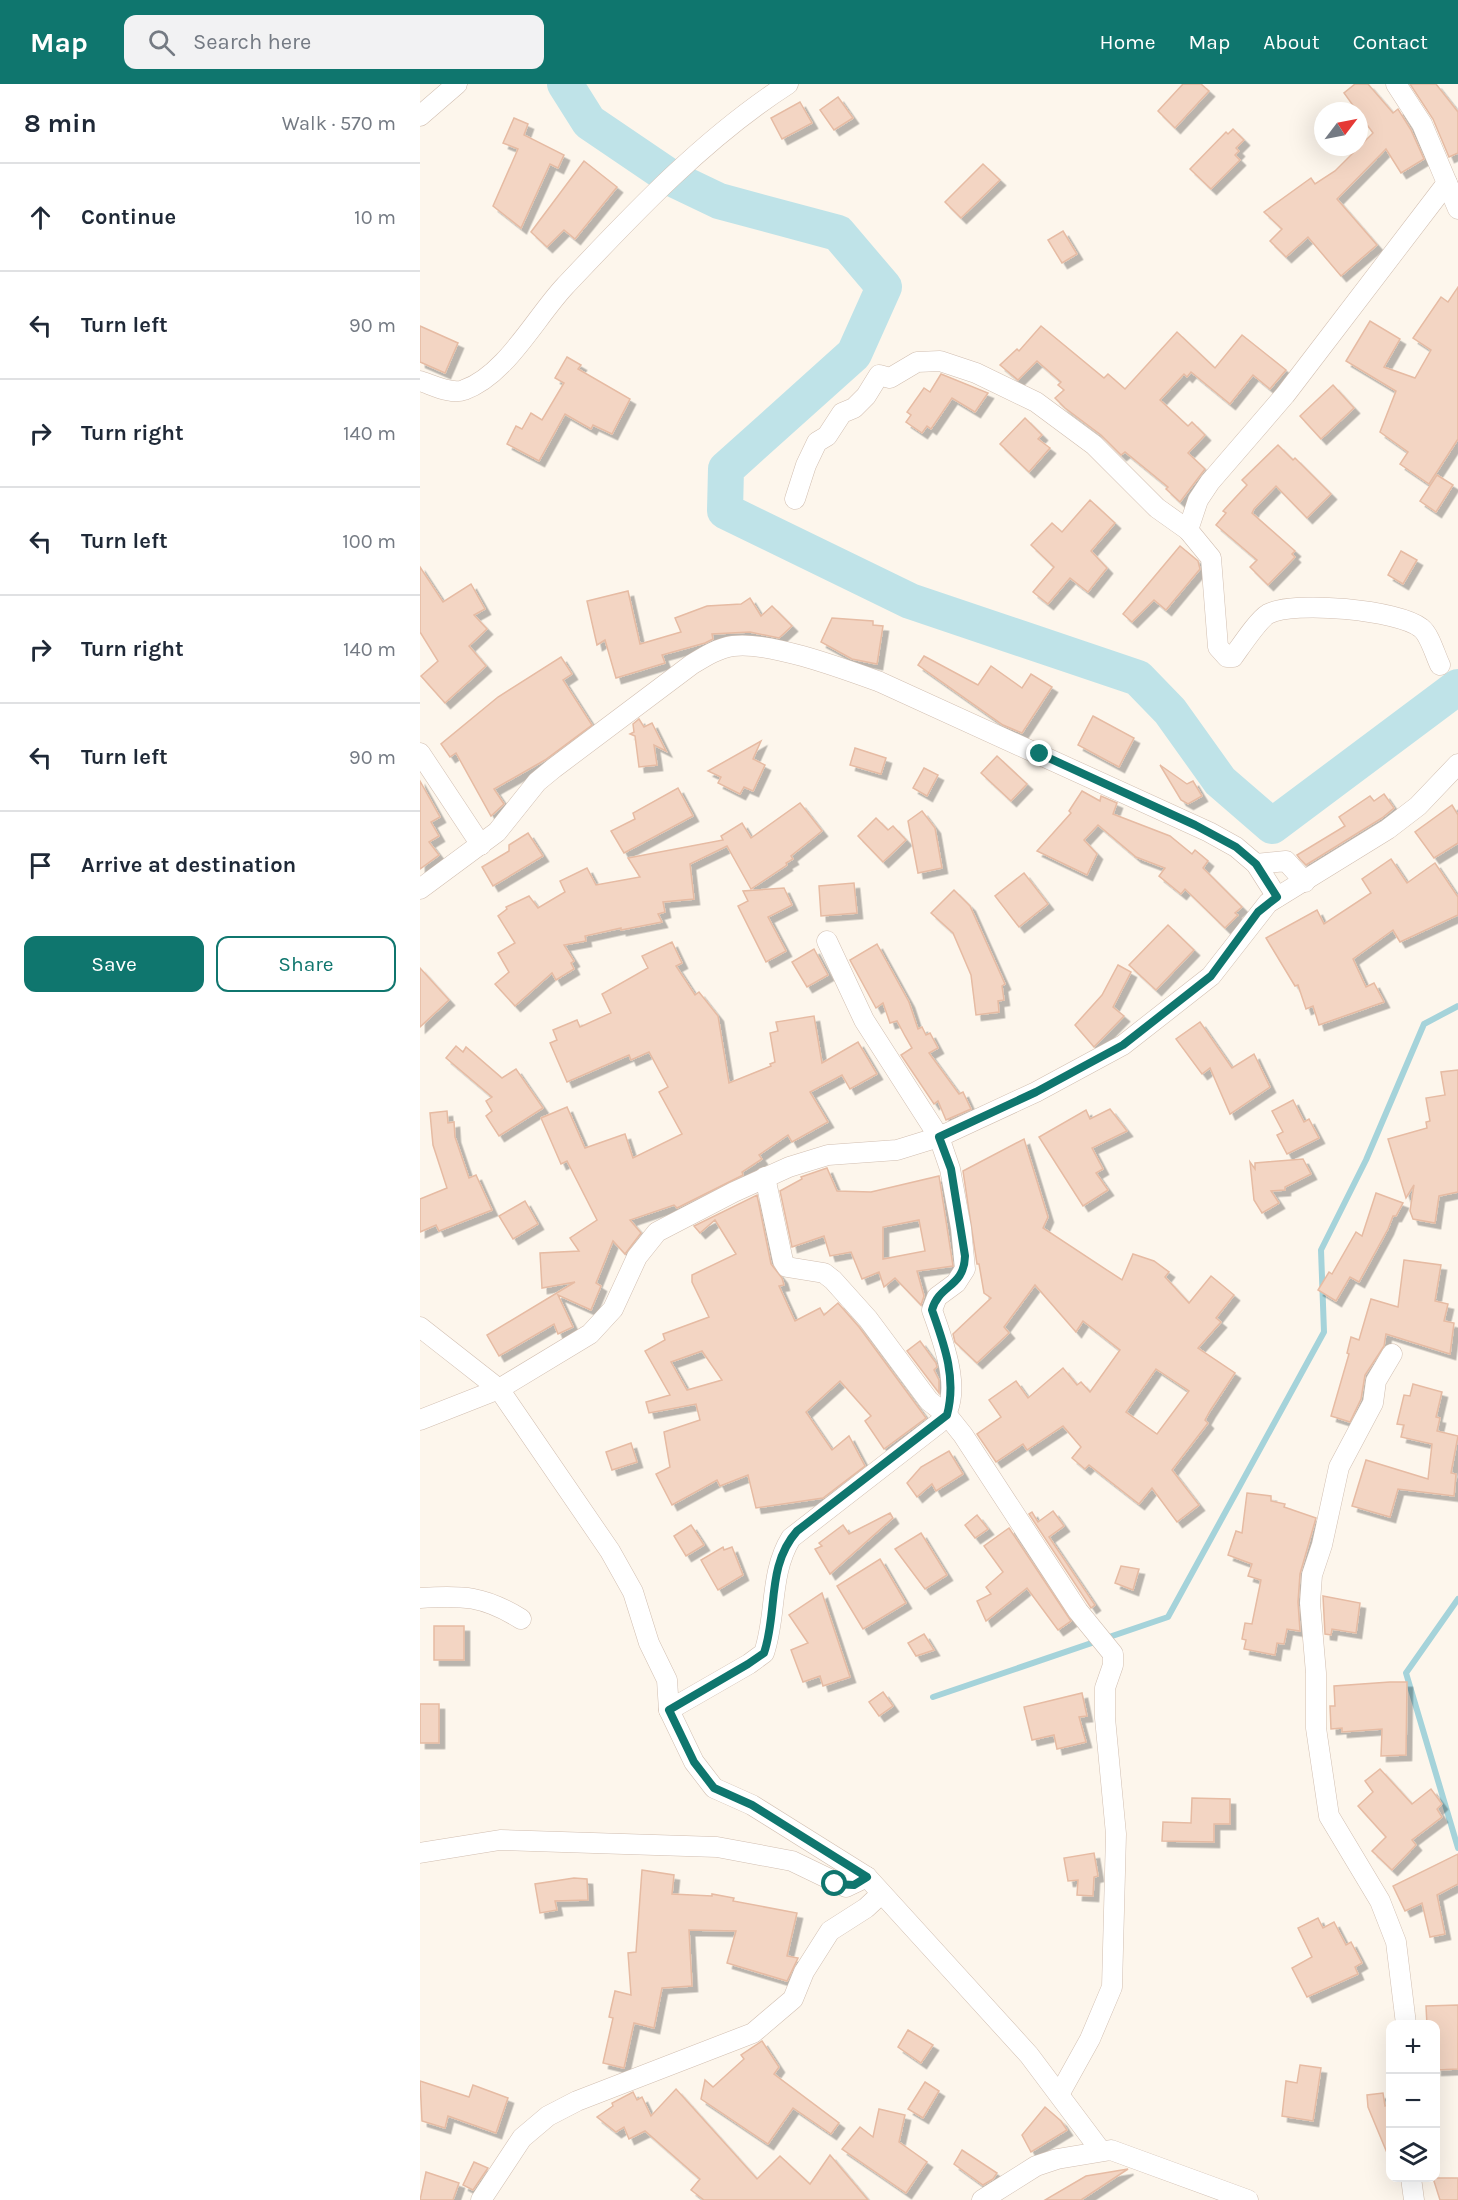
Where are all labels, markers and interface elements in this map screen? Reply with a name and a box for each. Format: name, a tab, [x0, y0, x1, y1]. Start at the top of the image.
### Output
search box	[124, 15, 544, 69]
text: Map	[30, 26, 88, 59]
icon: search	[145, 26, 178, 59]
text: Search here	[193, 29, 311, 55]
text: Home	[1100, 30, 1156, 54]
text: Map	[1189, 30, 1230, 54]
text: About	[1263, 30, 1320, 54]
text: Contact	[1353, 30, 1428, 54]
north arrow	[1314, 102, 1368, 156]
text: 8 min	[24, 108, 97, 139]
text: Walk · 570 m	[282, 112, 396, 135]
icon: ahead	[24, 201, 57, 234]
text: Continue	[81, 204, 176, 230]
text: 10 m	[354, 206, 396, 229]
icon: left	[24, 309, 57, 342]
text: Turn left	[81, 312, 168, 338]
text: 90 m	[349, 314, 396, 337]
icon: right	[24, 417, 57, 450]
text: Turn right	[81, 420, 184, 446]
text: 140 m	[343, 422, 396, 445]
icon: left	[24, 525, 57, 558]
text: Turn left	[81, 528, 168, 554]
text: 100 m	[342, 530, 396, 553]
icon: right	[24, 633, 57, 666]
text: Turn right	[81, 636, 184, 662]
text: 140 m	[343, 638, 396, 661]
route end	[1026, 740, 1052, 766]
icon: left	[24, 741, 57, 774]
text: Turn left	[81, 744, 168, 770]
text: 90 m	[349, 746, 396, 769]
icon: arrive	[24, 849, 57, 882]
text: Arrive at destination	[81, 852, 296, 878]
button: Save	[24, 936, 204, 992]
button: Share	[216, 936, 396, 992]
route start	[821, 1870, 847, 1896]
map controls	[1386, 2020, 1440, 2182]
button: +	[1386, 2020, 1440, 2074]
button: −	[1386, 2074, 1440, 2128]
button: layers	[1386, 2128, 1440, 2182]

